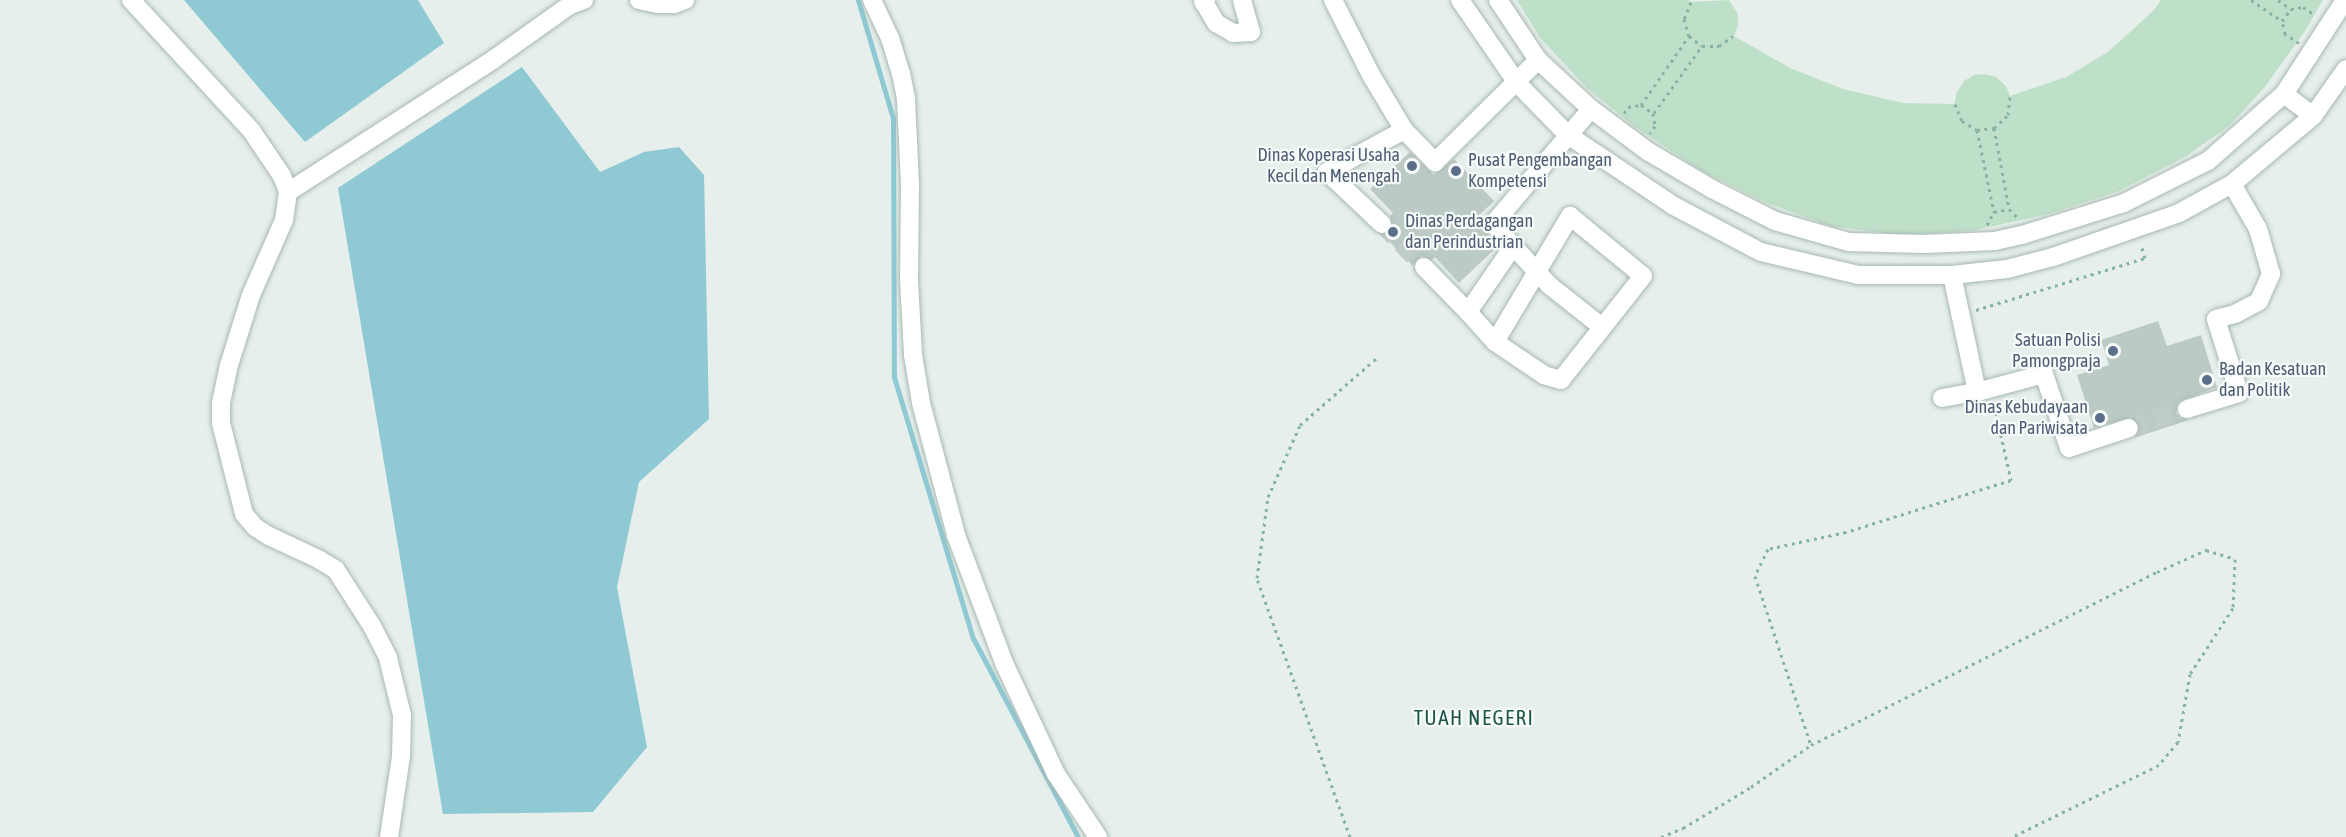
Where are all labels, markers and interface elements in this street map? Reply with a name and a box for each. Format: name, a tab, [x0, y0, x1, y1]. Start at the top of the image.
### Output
place label: Dinas Koperasi Usaha Kecil dan Menengah	[1258, 145, 1400, 188]
place label: Pusat Pengembangan Kompetensi	[1468, 150, 1612, 192]
marker: Dinas Koperasi Usaha Kecil dan Menengah	[1405, 159, 1419, 173]
marker: Pusat Pengembangan Kompetensi	[1449, 164, 1463, 178]
place label: Dinas Perdagangan dan Perindustrian	[1405, 211, 1533, 254]
marker: Dinas Perdagangan dan Perindustrian	[1386, 225, 1400, 239]
place label: Satuan Polisi Pamongpraja	[2012, 330, 2101, 372]
marker: Satuan Polisi Pamongpraja	[2106, 344, 2120, 358]
place label: Badan Kesatuan dan Politik	[2219, 359, 2326, 401]
marker: Badan Kesatuan dan Politik	[2200, 373, 2214, 387]
place label: Dinas Kebudayaan dan Pariwisata	[1964, 397, 2088, 440]
marker: Dinas Kebudayaan dan Pariwisata	[2093, 411, 2107, 425]
district label: TUAH NEGERI	[1414, 704, 1534, 730]

